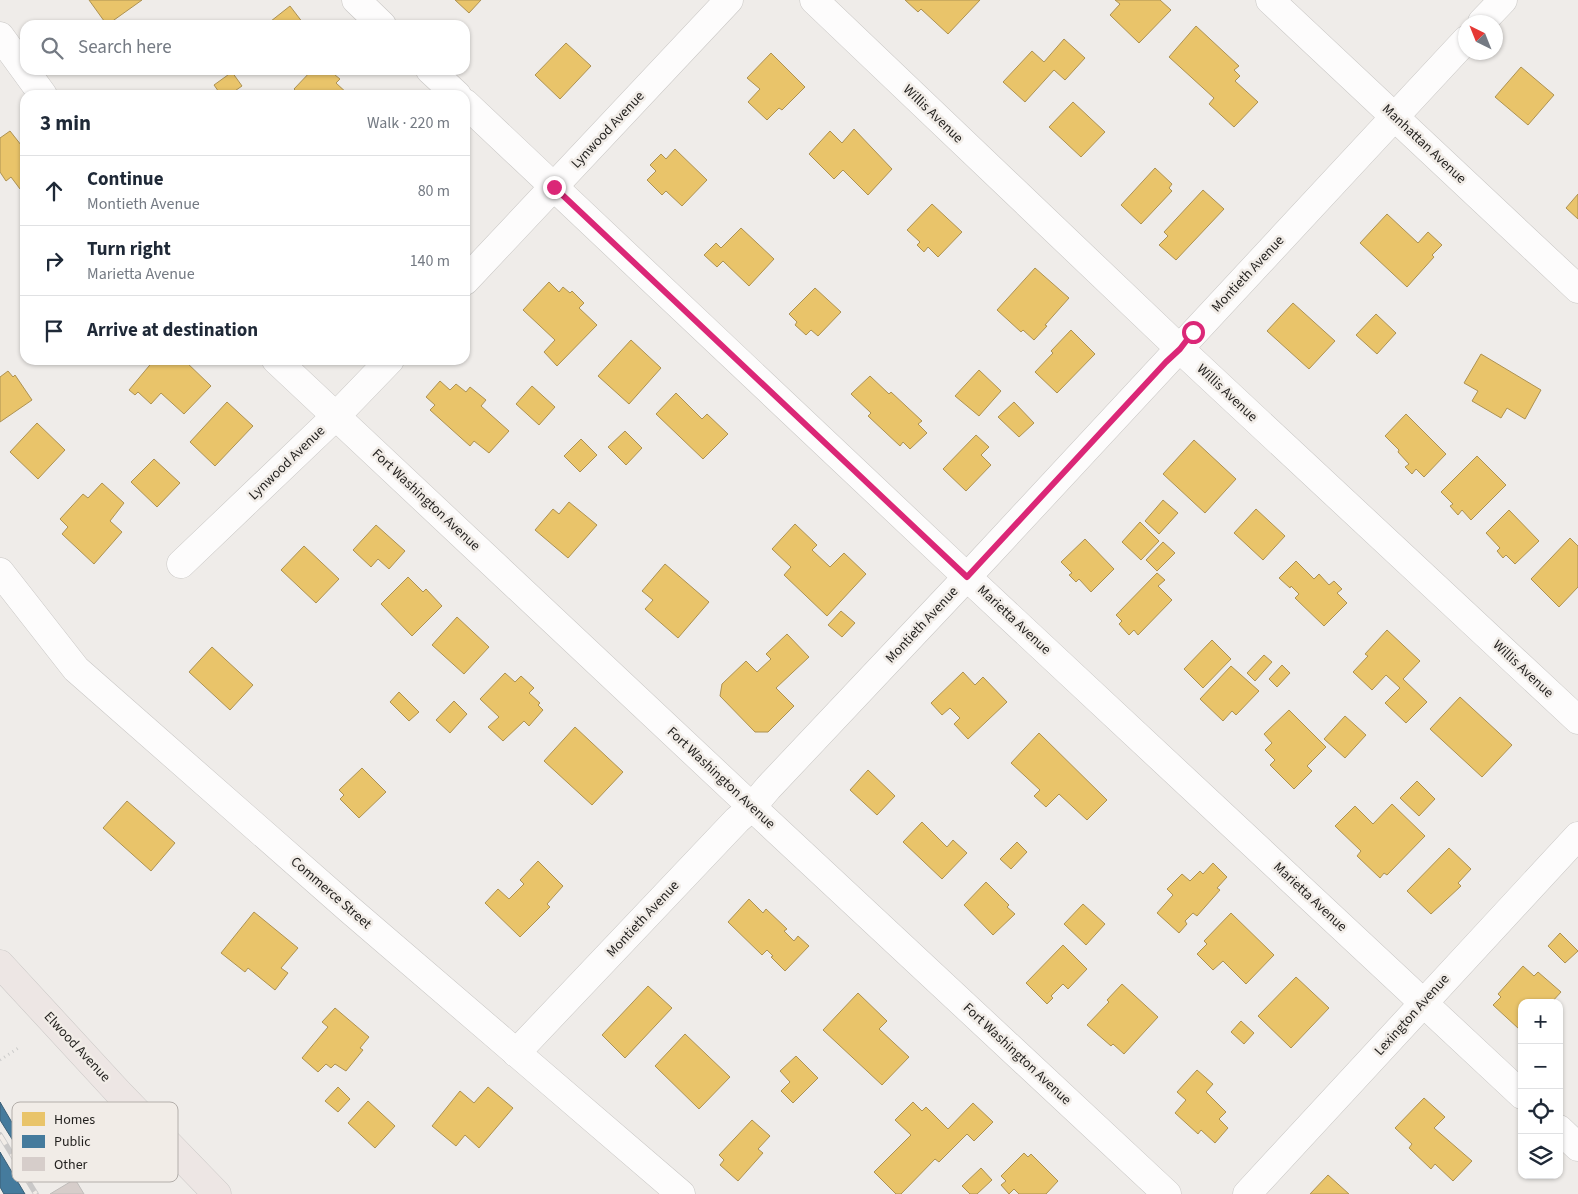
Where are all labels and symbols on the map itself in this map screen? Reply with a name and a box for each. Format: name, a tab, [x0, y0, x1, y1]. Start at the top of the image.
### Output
north arrow	[1458, 15, 1503, 60]
street label: Willis Avenue	[898, 80, 968, 148]
street label: Lynwood Avenue	[567, 87, 649, 173]
street label: Manhattan Avenue	[1377, 100, 1471, 188]
route end	[543, 176, 566, 199]
street label: Montieth Avenue	[1207, 231, 1289, 317]
route start	[1182, 321, 1205, 344]
street label: Willis Avenue	[1192, 359, 1262, 427]
street label: Lynwood Avenue	[244, 421, 330, 505]
street label: Fort Washington Avenue	[367, 444, 485, 556]
street label: Marietta Avenue	[973, 581, 1055, 659]
street label: Montieth Avenue	[881, 582, 963, 668]
street label: Willis Avenue	[1488, 635, 1558, 703]
street label: Fort Washington Avenue	[662, 722, 780, 834]
street label: Commerce Street	[286, 852, 376, 934]
street label: Marietta Avenue	[1269, 858, 1351, 936]
street label: Montieth Avenue	[602, 876, 684, 962]
street label: Lexington Avenue	[1370, 970, 1454, 1060]
street label: Fort Washington Avenue	[958, 998, 1076, 1110]
street label: Elwood Avenue	[39, 1007, 115, 1087]
legend	[12, 1102, 178, 1182]
text: Homes	[54, 1110, 95, 1130]
text: Public	[54, 1132, 91, 1152]
text: Other	[54, 1155, 88, 1175]

